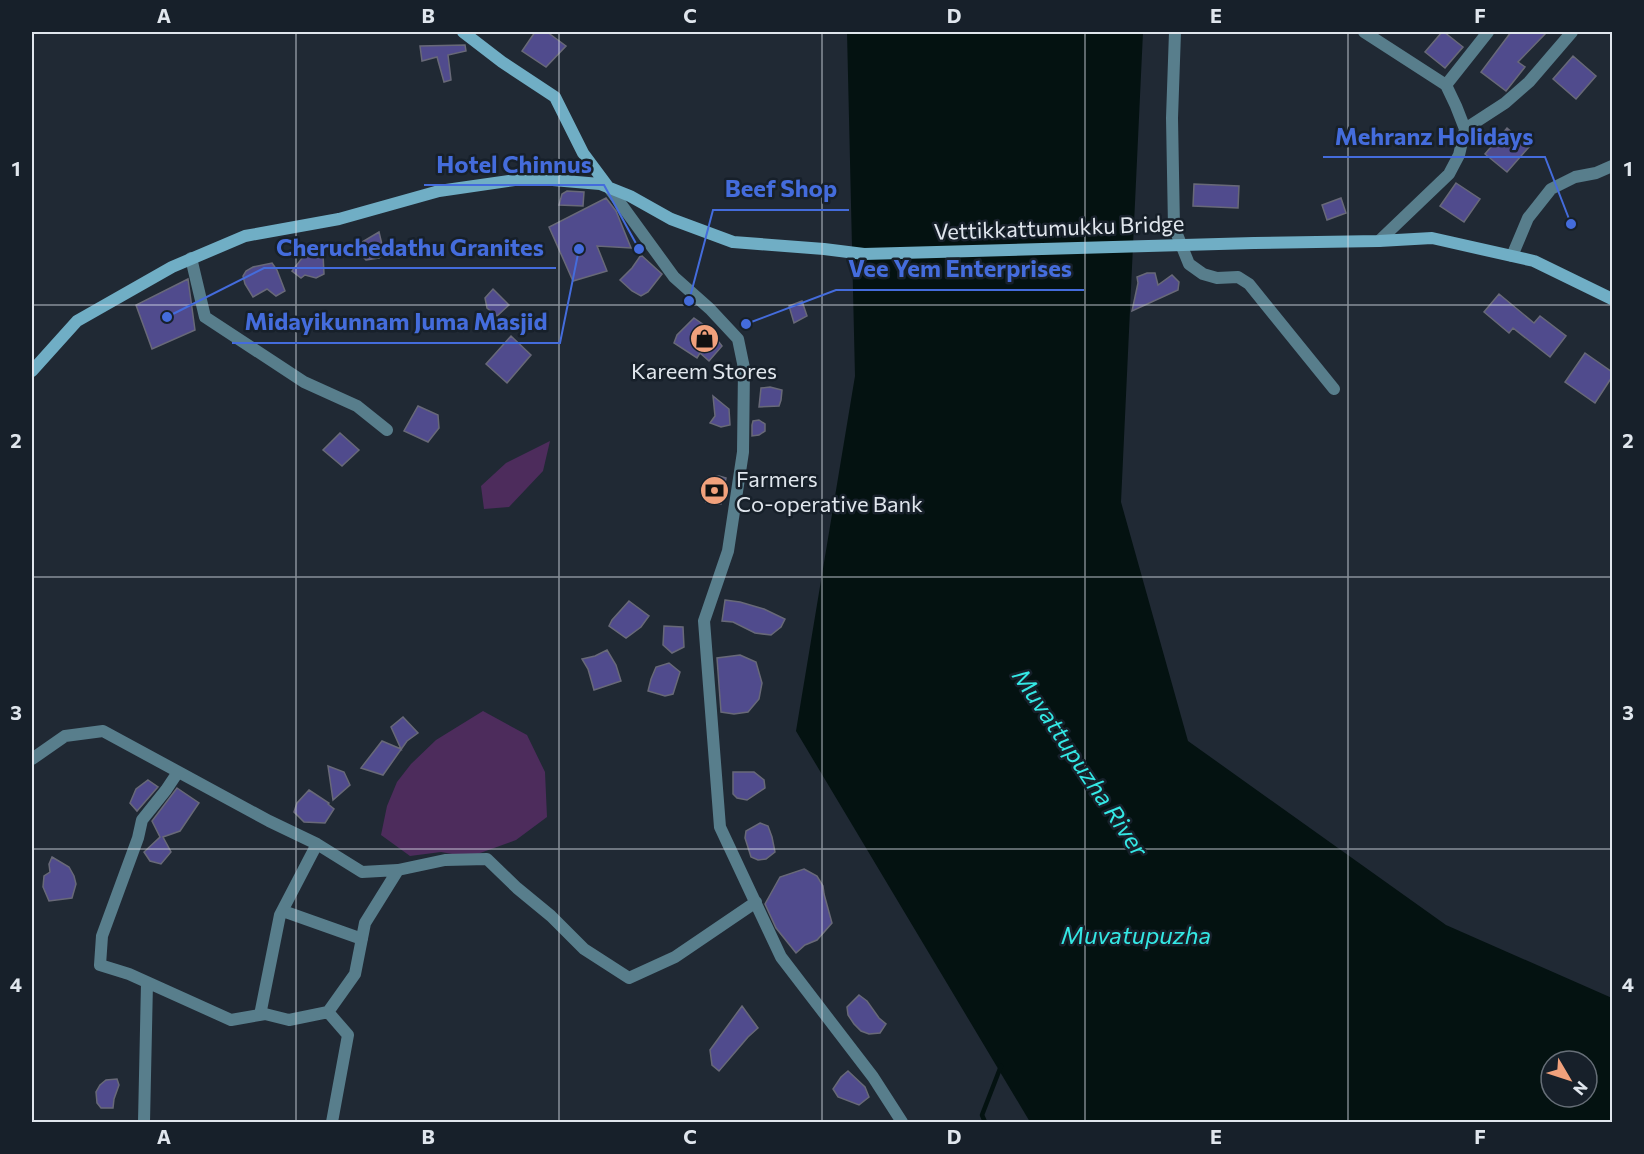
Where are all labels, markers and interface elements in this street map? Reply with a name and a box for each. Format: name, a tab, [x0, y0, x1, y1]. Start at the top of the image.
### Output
text: A	[157, 3, 171, 27]
text: B	[421, 3, 435, 27]
text: C	[683, 3, 697, 27]
text: D	[947, 3, 961, 27]
text: E	[1210, 3, 1222, 27]
text: F	[1474, 3, 1486, 27]
callout: Mehranz Holidays	[1323, 115, 1545, 157]
text: Mehranz Holidays	[1335, 121, 1533, 150]
callout: Hotel Chinnus	[424, 143, 604, 185]
text: Hotel Chinnus	[436, 149, 592, 178]
text: 1	[11, 156, 21, 180]
text: 1	[1623, 156, 1633, 180]
callout: Beef Shop	[713, 168, 849, 210]
text: Beef Shop	[725, 173, 837, 202]
street label: Vettikkattumukku Bridge	[933, 209, 1185, 245]
callout: Cheruchedathu Granites	[264, 226, 556, 268]
text: Cheruchedathu Granites	[276, 232, 544, 261]
callout: Vee Yem Enterprises	[836, 248, 1084, 290]
text: Vee Yem Enterprises	[848, 253, 1072, 282]
callout: Midayikunnam Juma Masjid	[232, 301, 560, 343]
text: Midayikunnam Juma Masjid	[244, 306, 548, 335]
shop icon: Kareem Stores	[688, 322, 720, 354]
place label: Kareem Stores	[631, 357, 777, 384]
text: 2	[10, 428, 22, 452]
text: 2	[1622, 428, 1634, 452]
place label: Farmers Co-operative Bank	[736, 465, 923, 517]
bank icon: Farmers Co-operative Bank	[699, 475, 731, 507]
water label: Muvattupuzha River	[1007, 662, 1156, 863]
text: 3	[10, 700, 22, 724]
text: 3	[1622, 700, 1634, 724]
water label: Muvatupuzha	[1061, 920, 1211, 949]
text: 4	[10, 972, 22, 996]
text: 4	[1622, 972, 1634, 996]
north arrow	[1539, 1049, 1599, 1109]
text: N	[1570, 1078, 1592, 1099]
text: A	[157, 1124, 171, 1148]
text: B	[421, 1124, 435, 1148]
text: C	[683, 1124, 697, 1148]
text: D	[947, 1124, 961, 1148]
text: E	[1210, 1124, 1222, 1148]
text: F	[1474, 1124, 1486, 1148]

